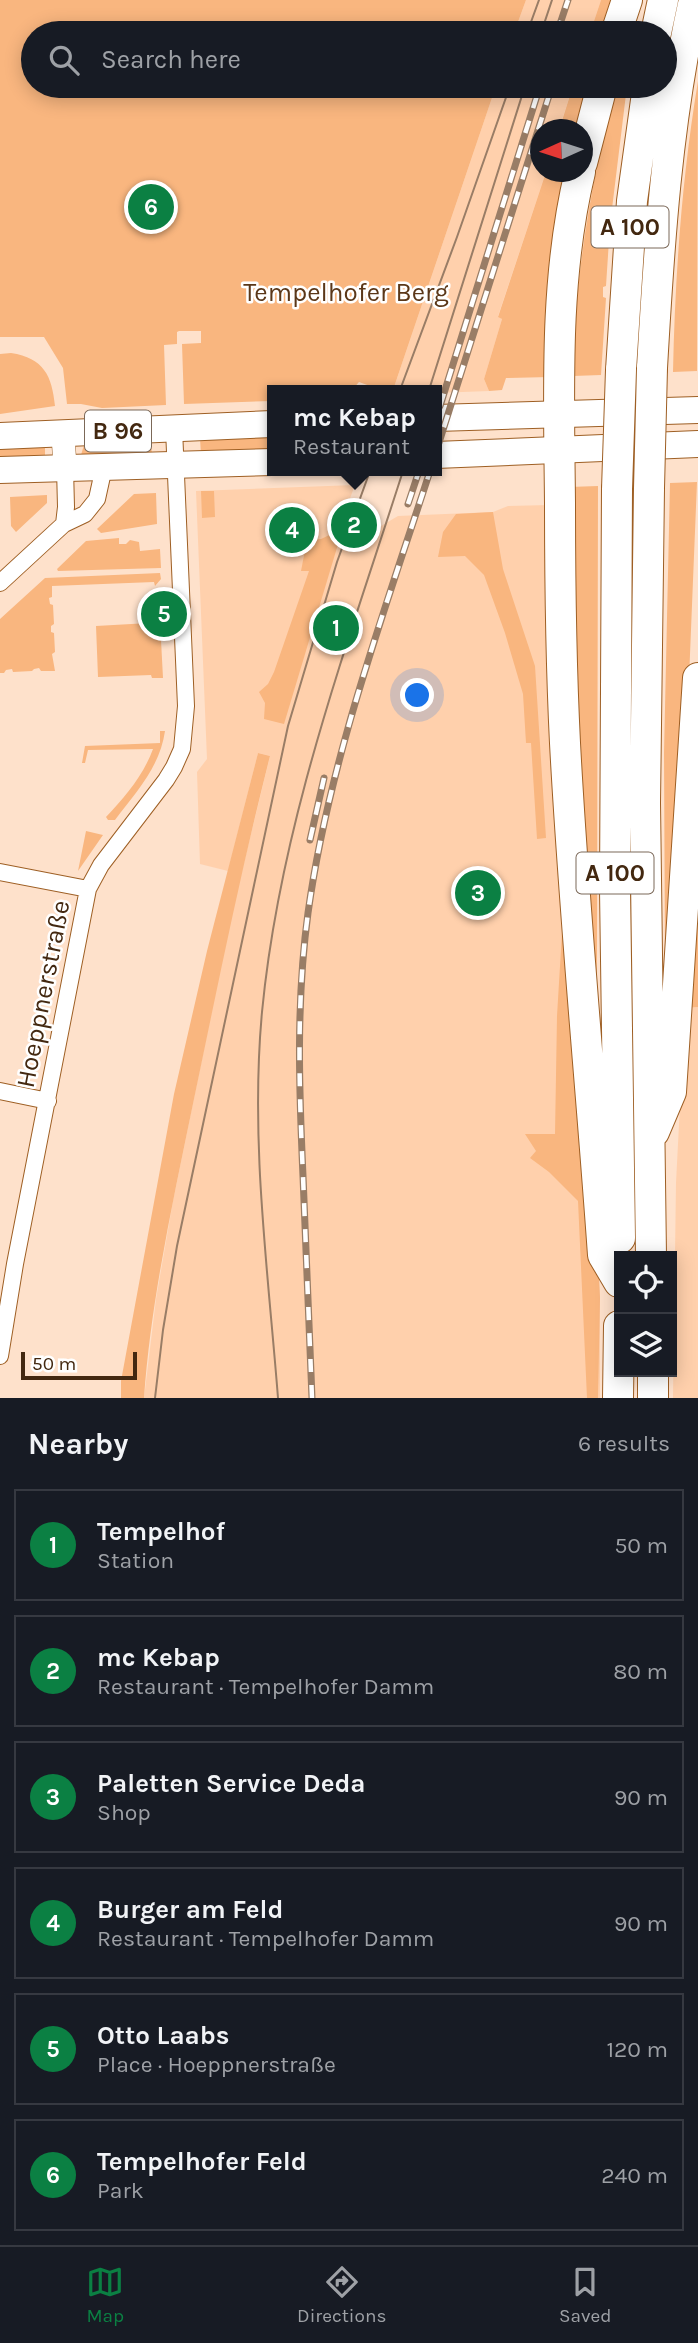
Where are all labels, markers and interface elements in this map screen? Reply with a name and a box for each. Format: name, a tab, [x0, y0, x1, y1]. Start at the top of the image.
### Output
search box	[21, 21, 677, 98]
icon: search	[45, 41, 83, 79]
text: Search here	[101, 44, 241, 75]
north arrow	[530, 119, 593, 182]
pin: 6	[128, 181, 174, 233]
road number: A 100	[592, 207, 668, 248]
park label: Tempelhofer Berg	[243, 277, 449, 308]
popup	[267, 385, 442, 476]
text: mc Kebap	[293, 402, 416, 433]
road number: B 96	[85, 410, 151, 452]
text: Restaurant	[293, 433, 410, 460]
pin: 2	[331, 499, 377, 551]
pin: 4	[269, 504, 315, 556]
pin: 5	[141, 588, 187, 640]
pin: 1	[313, 602, 359, 654]
your location	[400, 678, 434, 712]
road number: A 100	[576, 852, 654, 894]
pin: 3	[455, 867, 501, 919]
street label: Hoeppnerstraße	[10, 898, 76, 1090]
map controls	[614, 1251, 677, 1377]
button: locate	[614, 1251, 677, 1314]
button: layers	[614, 1314, 677, 1377]
scale bar	[21, 1349, 136, 1381]
text: 50 m	[32, 1353, 76, 1375]
text: Nearby	[28, 1426, 128, 1462]
text: 6 results	[578, 1430, 670, 1457]
text: Tempelhof	[97, 1516, 225, 1547]
text: 1	[49, 1532, 57, 1559]
text: 50 m	[614, 1532, 668, 1559]
text: Station	[97, 1547, 174, 1574]
text: mc Kebap	[97, 1642, 220, 1673]
text: 2	[46, 1658, 60, 1685]
text: 80 m	[613, 1658, 668, 1685]
text: Restaurant · Tempelhofer Damm	[97, 1673, 434, 1700]
text: Paletten Service Deda	[97, 1768, 366, 1799]
text: 3	[46, 1784, 60, 1811]
text: 90 m	[614, 1784, 668, 1811]
text: Shop	[97, 1799, 151, 1826]
text: Burger am Feld	[97, 1894, 283, 1925]
text: 4	[46, 1910, 60, 1937]
text: 90 m	[614, 1910, 668, 1937]
text: Restaurant · Tempelhofer Damm	[97, 1925, 434, 1952]
text: Otto Laabs	[97, 2020, 230, 2051]
text: 5	[46, 2036, 60, 2063]
text: 120 m	[606, 2036, 668, 2063]
text: Place · Hoeppnerstraße	[97, 2051, 336, 2078]
text: Tempelhofer Feld	[97, 2146, 307, 2177]
text: 6	[46, 2162, 60, 2189]
text: 240 m	[601, 2162, 668, 2189]
text: Park	[97, 2177, 144, 2204]
tab: Map	[86, 2263, 124, 2327]
tab: Directions	[297, 2263, 386, 2327]
tab: Saved	[559, 2263, 612, 2327]

